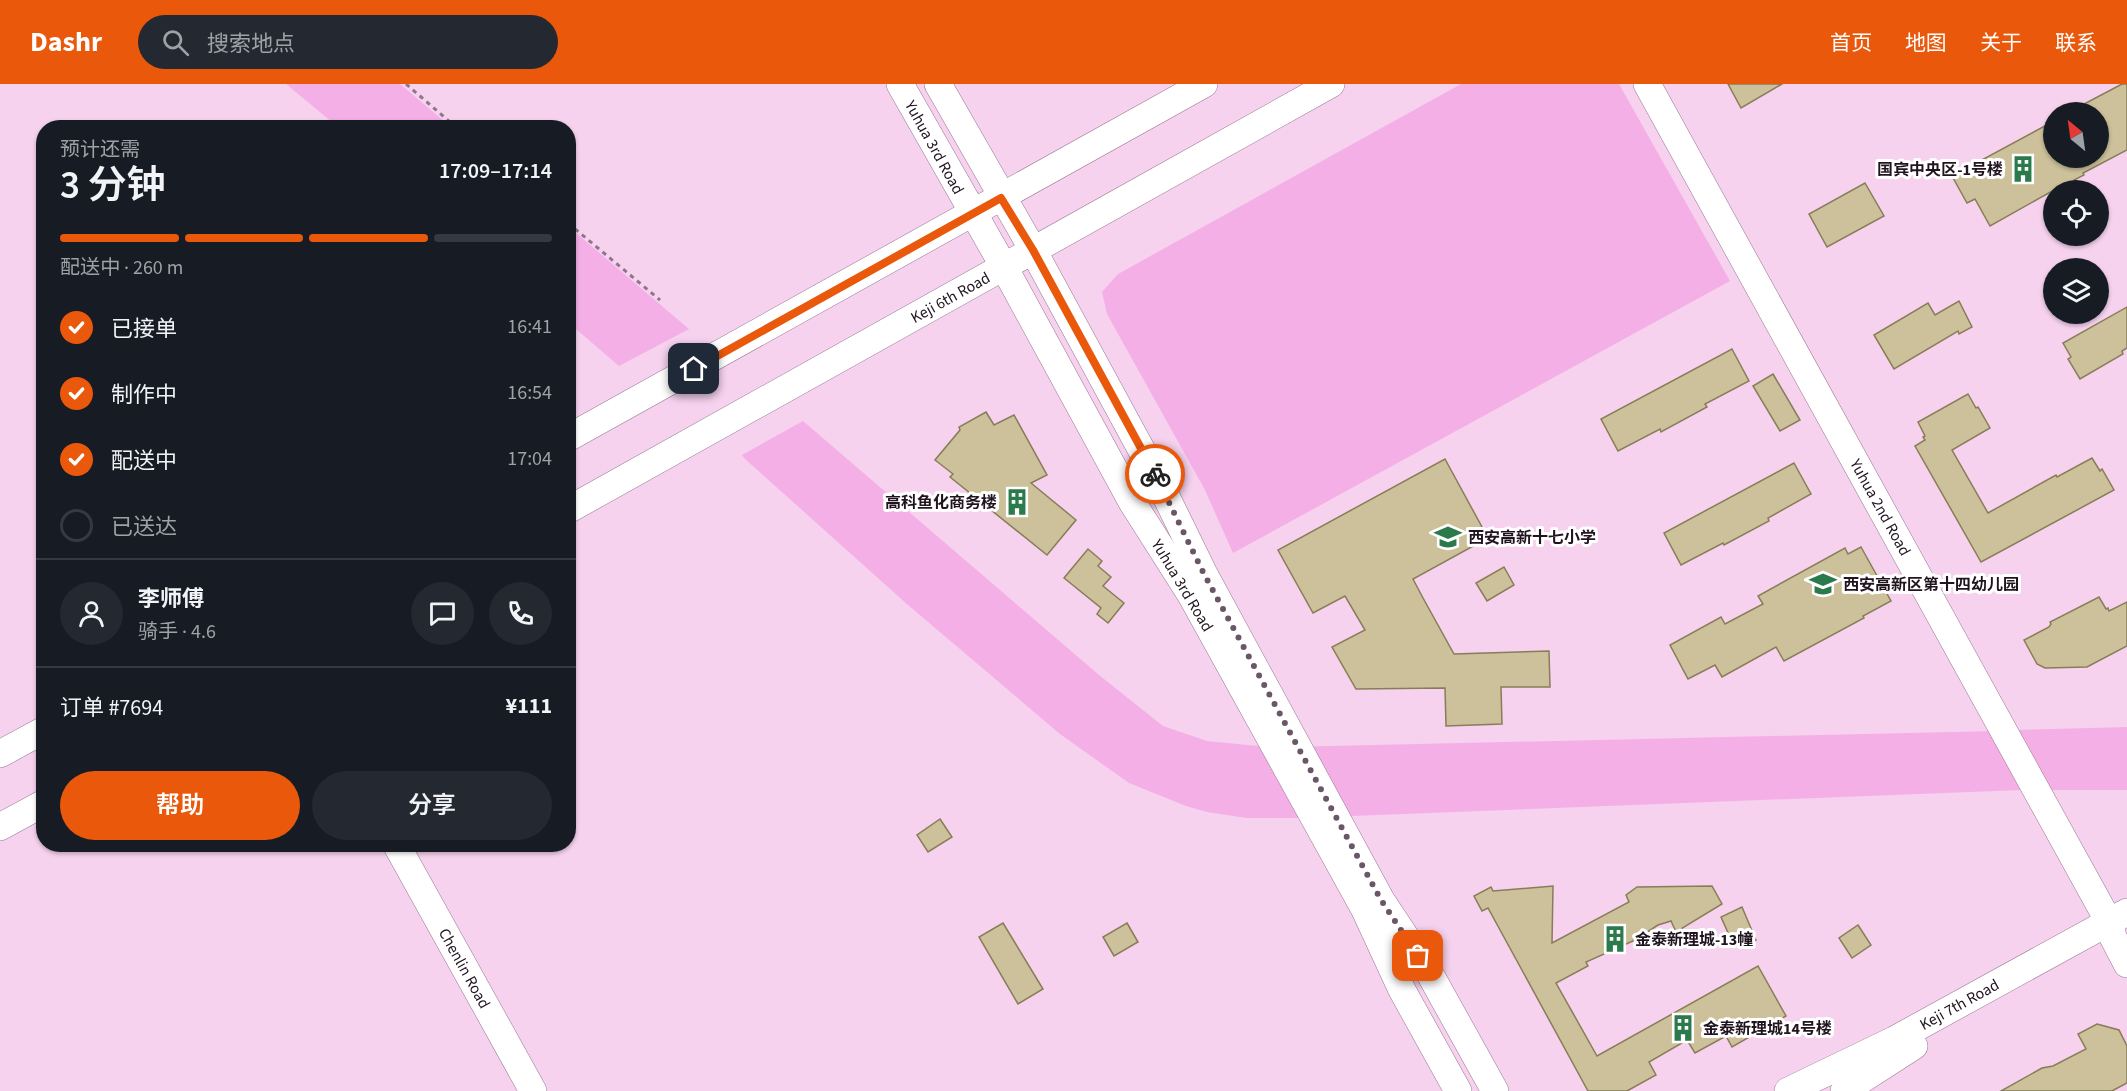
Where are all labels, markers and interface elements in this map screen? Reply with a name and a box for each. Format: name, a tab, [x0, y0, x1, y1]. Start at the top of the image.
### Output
search box	[138, 15, 558, 69]
text: Dashr	[30, 22, 102, 62]
icon: search	[159, 26, 192, 59]
text: 搜索地点	[207, 28, 295, 60]
text: 首页	[1830, 28, 1872, 58]
text: 地图	[1905, 28, 1947, 58]
text: 关于	[1980, 28, 2022, 58]
text: 联系	[2055, 28, 2097, 58]
street label: Yuhua 3rd Road	[899, 96, 969, 198]
north arrow	[2043, 102, 2109, 168]
map controls	[2043, 102, 2109, 324]
text: 预计还需	[60, 136, 140, 164]
building icon: 国宾中央区-1号楼	[2008, 154, 2038, 184]
text: 17:09–17:14	[439, 155, 552, 187]
text: 3 分钟	[60, 158, 166, 214]
place label: 国宾中央区-1号楼	[1877, 159, 2003, 181]
button: locate	[2043, 180, 2109, 246]
text: 配送中 · 260 m	[60, 254, 183, 282]
button: layers	[2043, 258, 2109, 324]
street label: Keji 6th Road	[907, 267, 994, 329]
icon: check	[60, 311, 93, 344]
text: 已接单	[111, 313, 177, 345]
text: 16:41	[507, 313, 552, 341]
pin	[668, 343, 719, 394]
icon: home	[677, 352, 710, 385]
icon: check	[60, 377, 93, 410]
text: 制作中	[111, 379, 177, 411]
text: 16:54	[507, 379, 552, 407]
icon: check	[60, 443, 93, 476]
courier	[1125, 444, 1185, 504]
text: 配送中	[111, 445, 177, 477]
text: 17:04	[507, 445, 552, 473]
street label: Yuhua 2nd Road	[1844, 454, 1916, 560]
icon: bike	[1139, 458, 1172, 491]
building icon: 高科鱼化商务楼	[1002, 487, 1032, 517]
place label: 高科鱼化商务楼	[885, 492, 997, 514]
text: 已送达	[111, 511, 177, 543]
school or university icon: 西安高新十七小学	[1433, 522, 1463, 552]
place label: 西安高新十七小学	[1468, 527, 1596, 549]
street label: Yuhua 3rd Road	[1145, 534, 1218, 636]
school or university icon: 西安高新区第十四幼儿园	[1808, 569, 1838, 599]
place label: 西安高新区第十四幼儿园	[1843, 574, 2019, 596]
button: person	[60, 582, 123, 645]
button: chat	[411, 582, 474, 645]
button: phone	[489, 582, 552, 645]
text: 李师傅	[138, 583, 204, 615]
text: 骑手 · 4.6	[138, 618, 216, 646]
text: ¥111	[506, 690, 552, 722]
text: 订单 #7694	[60, 692, 163, 724]
button: 帮助	[60, 771, 300, 840]
button: 分享	[312, 771, 552, 840]
street label: Chenlin Road	[433, 924, 495, 1013]
building icon: 金泰新理城-13幢	[1600, 924, 1630, 954]
place label: 金泰新理城-13幢	[1635, 929, 1753, 951]
pin	[1392, 930, 1443, 981]
icon: bag	[1401, 939, 1434, 972]
street label: Keji 7th Road	[1916, 974, 2003, 1036]
building icon: 金泰新理城14号楼	[1668, 1013, 1698, 1043]
place label: 金泰新理城14号楼	[1703, 1018, 1832, 1040]

